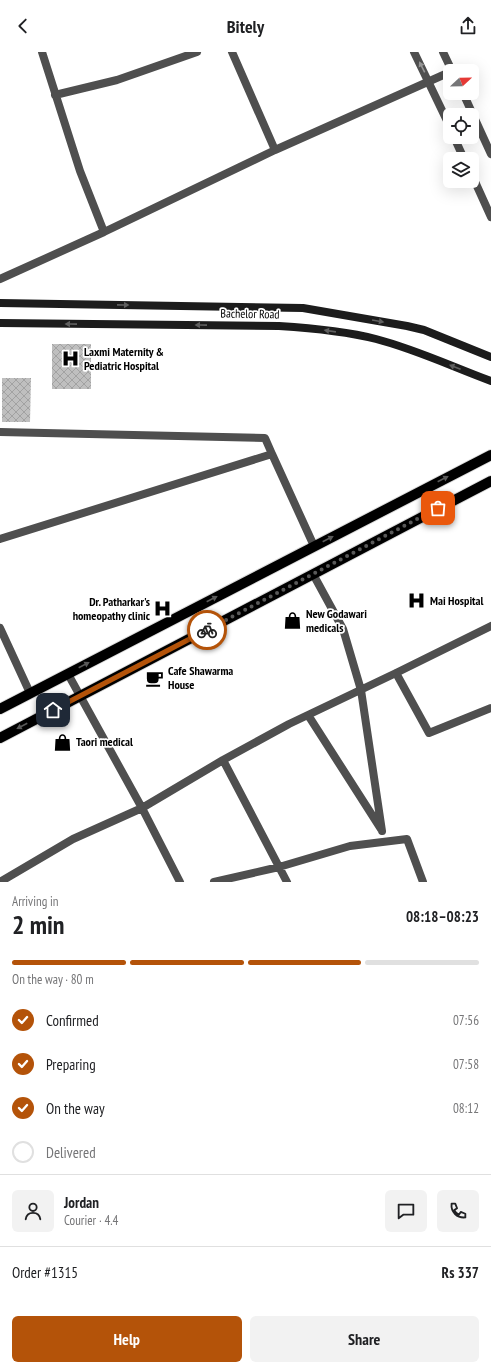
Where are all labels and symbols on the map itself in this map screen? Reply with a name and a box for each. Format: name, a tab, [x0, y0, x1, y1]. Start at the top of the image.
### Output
one-way arrow	[418, 61, 425, 73]
north arrow	[443, 64, 479, 100]
one-way arrow	[117, 302, 130, 308]
street label: Bachelor Road	[220, 305, 280, 322]
one-way arrow	[372, 318, 384, 324]
one-way arrow	[64, 321, 77, 327]
one-way arrow	[194, 322, 207, 328]
one-way arrow	[324, 328, 337, 334]
place label: Laxmi Maternity & Pediatric Hospital	[84, 344, 164, 373]
hospital icon: Laxmi Maternity & Pediatric Hospital	[61, 349, 81, 369]
one-way arrow	[448, 364, 460, 370]
one-way arrow	[437, 476, 449, 483]
pin	[421, 491, 455, 525]
one-way arrow	[322, 536, 333, 542]
hospital icon: Mai Hospital	[407, 591, 427, 611]
place label: Mai Hospital	[430, 593, 484, 608]
place label: Dr. Patharkar's homeopathy clinic	[73, 594, 151, 623]
one-way arrow	[206, 596, 218, 602]
hospital icon: Dr. Patharkar's homeopathy clinic	[153, 599, 173, 619]
place label: New Godawari medicals	[306, 606, 367, 635]
courier	[187, 610, 227, 650]
shop icon: New Godawari medicals	[283, 611, 303, 631]
one-way arrow	[79, 662, 90, 668]
place label: Cafe Shawarma House	[168, 663, 233, 692]
cafe icon: Cafe Shawarma House	[145, 668, 165, 688]
pin	[36, 693, 70, 727]
one-way arrow	[17, 723, 28, 729]
shop icon: Taori medical	[53, 732, 73, 752]
place label: Taori medical	[76, 734, 133, 749]

